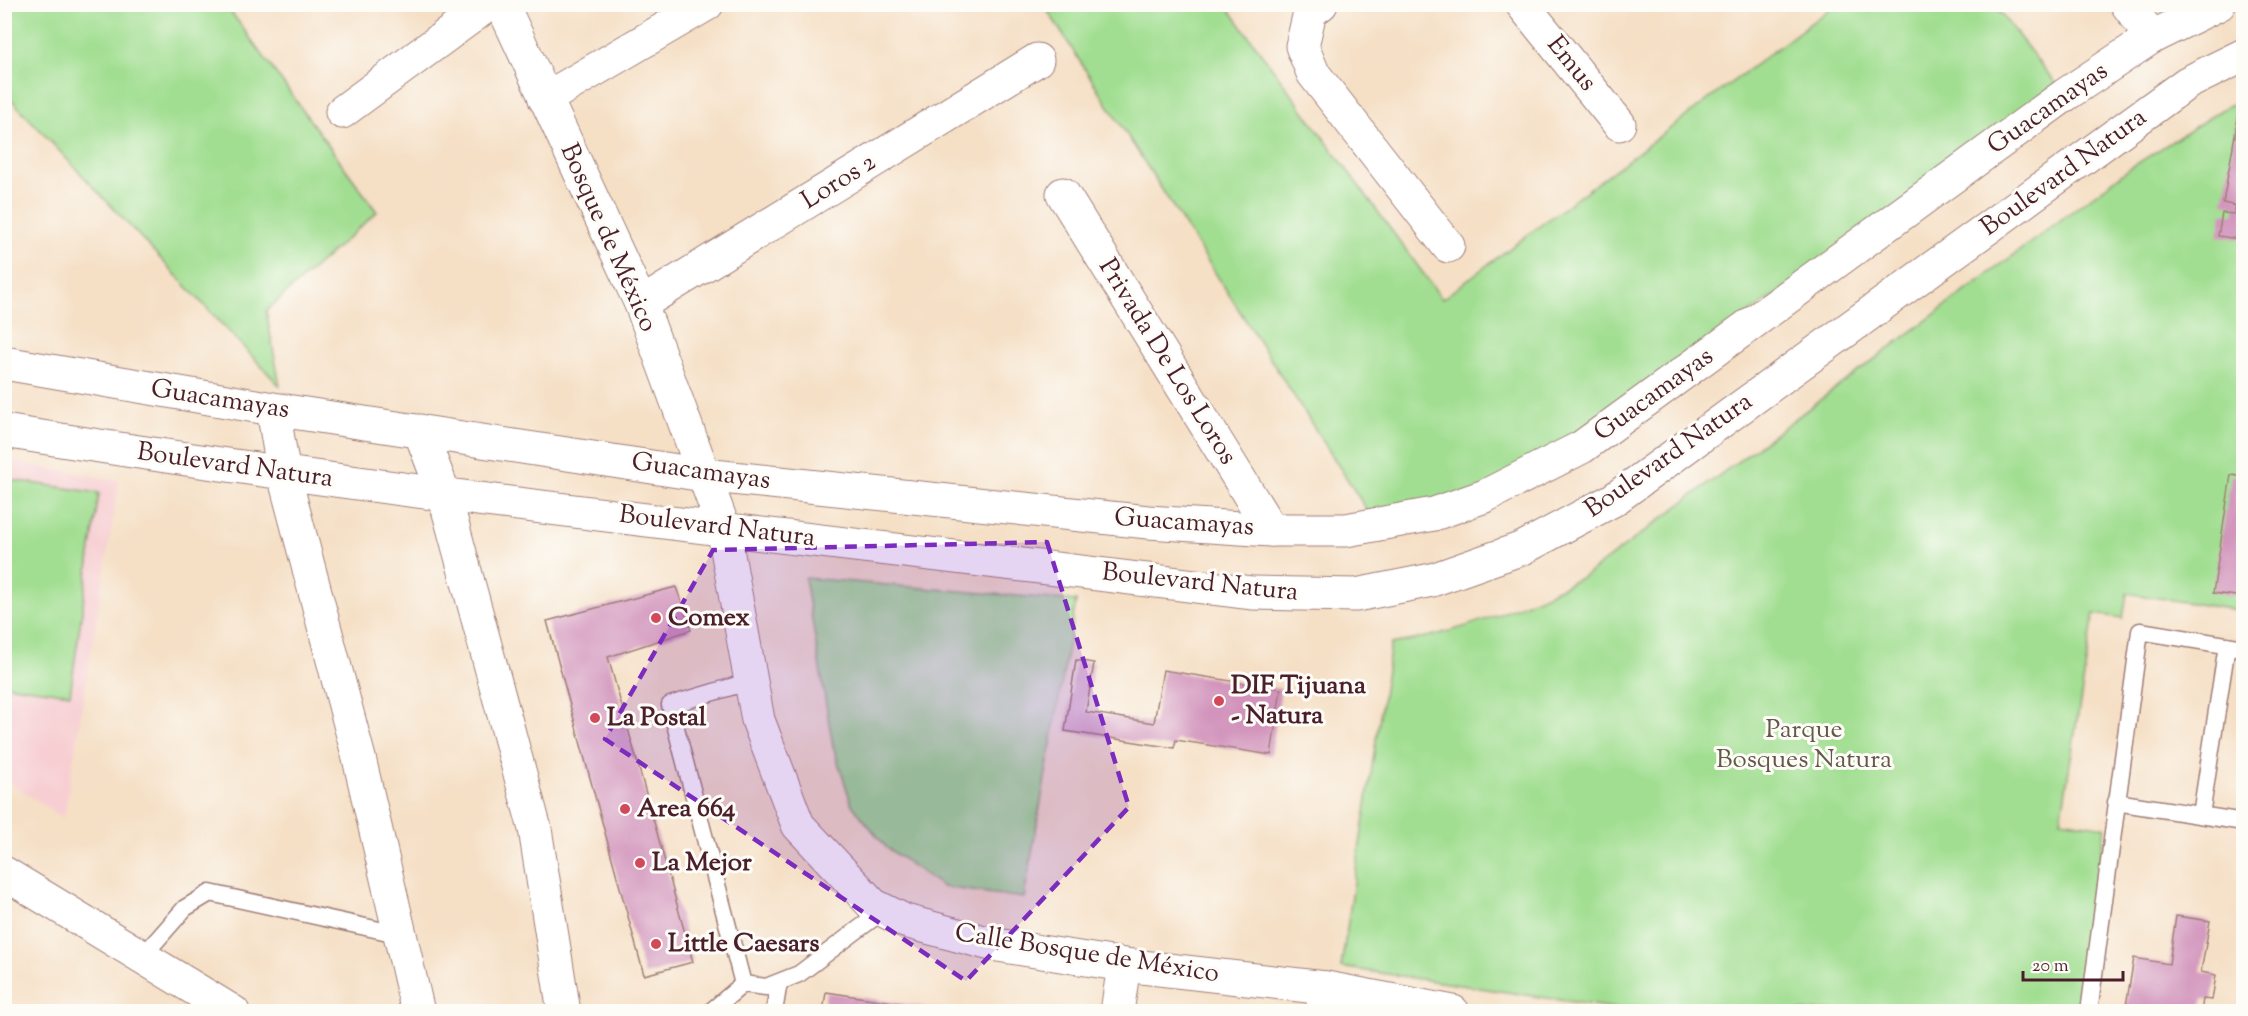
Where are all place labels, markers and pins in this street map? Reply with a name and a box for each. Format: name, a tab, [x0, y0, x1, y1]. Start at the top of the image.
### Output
place label: Comex	[668, 600, 750, 637]
marker: Comex	[649, 611, 663, 625]
place label: DIF Tijuana - Natura	[1231, 668, 1366, 735]
marker: DIF Tijuana - Natura	[1212, 694, 1226, 708]
place label: La Postal	[607, 700, 707, 737]
marker: La Postal	[588, 711, 602, 725]
place label: Area 664	[637, 791, 735, 828]
marker: Area 664	[618, 802, 632, 816]
place label: La Mejor	[652, 845, 752, 882]
marker: La Mejor	[633, 856, 647, 870]
place label: Little Caesars	[668, 926, 820, 963]
marker: Little Caesars	[649, 937, 663, 951]

